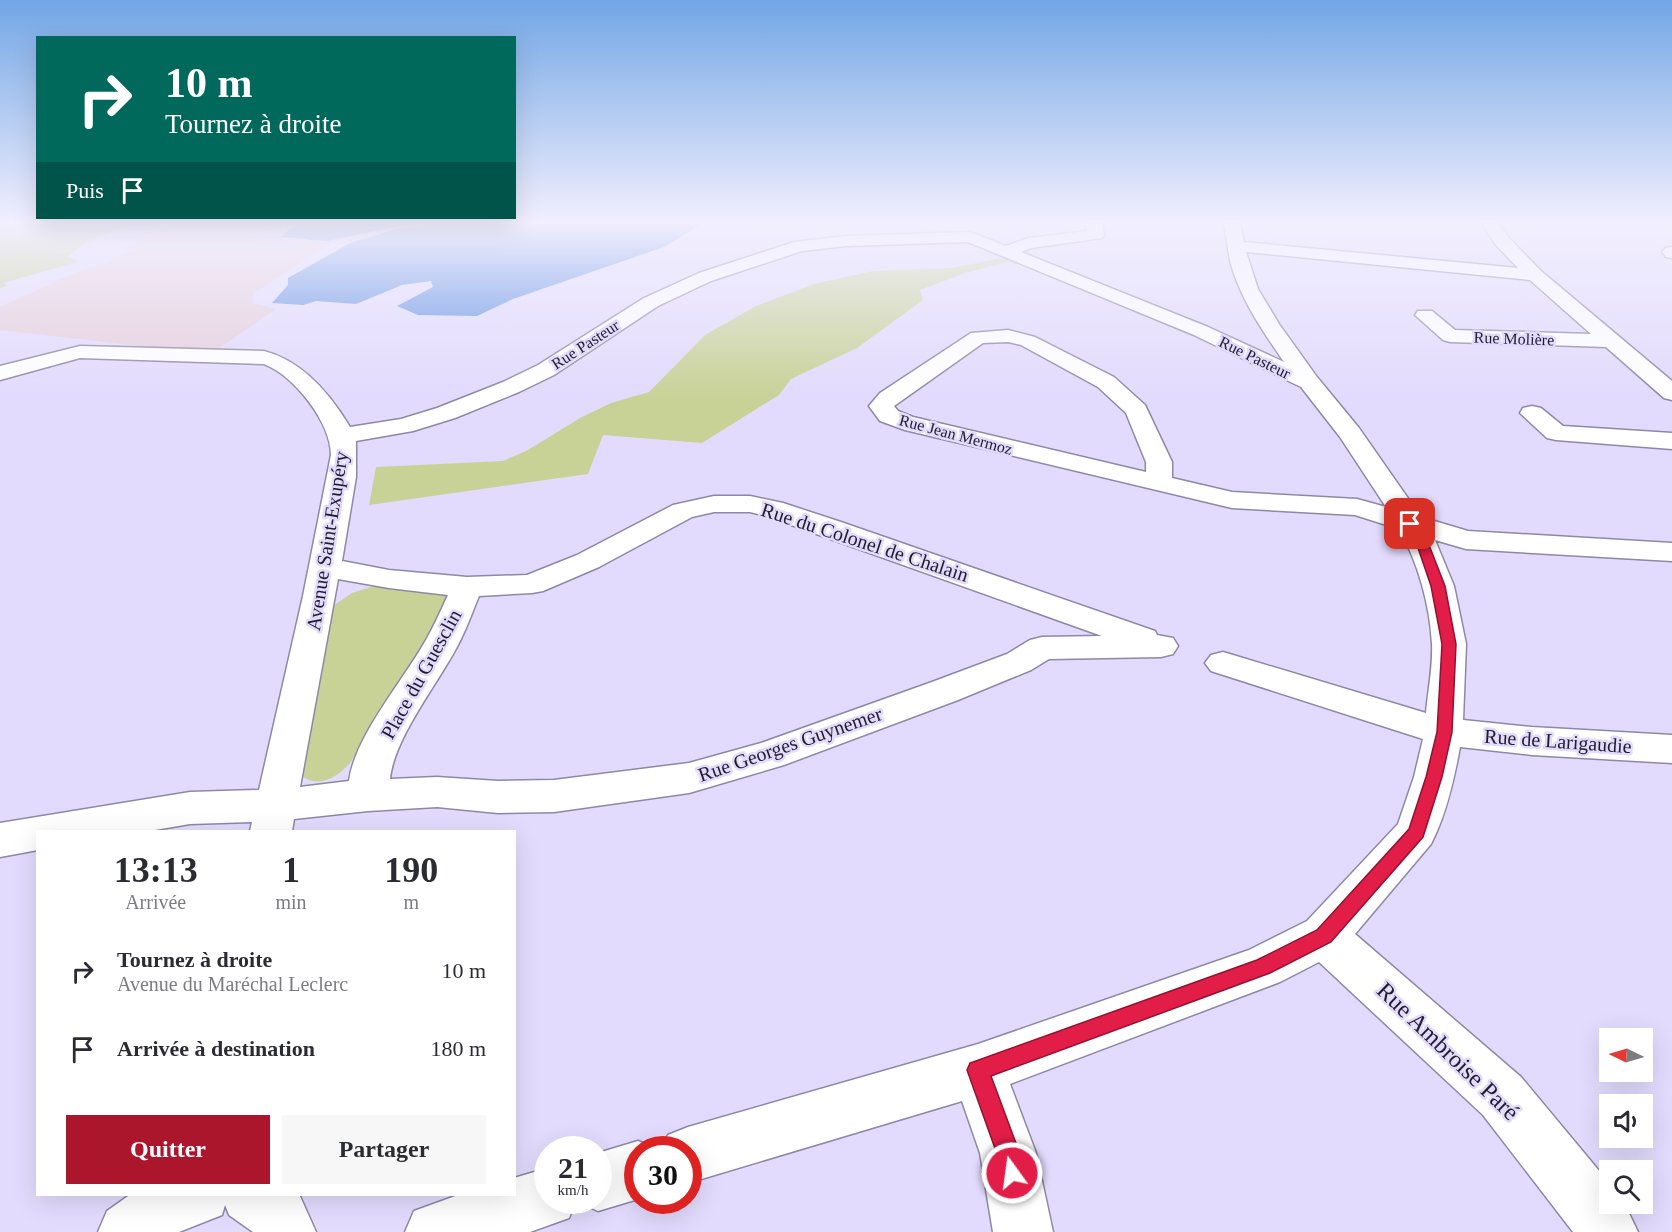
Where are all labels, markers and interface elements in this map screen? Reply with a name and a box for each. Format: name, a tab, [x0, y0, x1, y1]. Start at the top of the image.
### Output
icon: right	[66, 60, 144, 138]
text: 10 m	[165, 60, 253, 106]
text: Tournez à droite	[165, 109, 342, 139]
icon: arrive	[116, 174, 149, 207]
text: Puis	[66, 178, 104, 203]
street label: Rue Pasteur	[548, 316, 623, 372]
street label: Rue Molière	[1473, 329, 1554, 348]
street label: Rue Pasteur	[1217, 333, 1294, 382]
street label: Rue Jean Mermoz	[897, 411, 1014, 458]
street label: Avenue Saint-Exupéry	[302, 450, 353, 632]
street label: Rue du Colonel de Chalain	[759, 498, 971, 586]
pin	[1384, 498, 1435, 549]
icon: arrive	[1393, 507, 1426, 540]
street label: Place du Guesclin	[376, 606, 466, 742]
street label: Rue Georges Guynemer	[695, 702, 885, 787]
street label: Rue de Larigaudie	[1483, 725, 1633, 758]
text: 13:13	[114, 850, 198, 890]
text: 1	[282, 850, 300, 890]
text: 190	[384, 850, 438, 890]
text: Arrivée	[125, 891, 186, 913]
text: min	[275, 891, 307, 913]
text: m	[404, 891, 419, 913]
text: Tournez à droite	[117, 947, 272, 972]
icon: right	[66, 955, 99, 988]
text: 10 m	[441, 958, 486, 983]
text: Avenue du Maréchal Leclerc	[117, 973, 348, 995]
street label: Rue Ambroise Paré	[1372, 977, 1524, 1125]
north arrow	[1599, 1028, 1653, 1082]
map controls	[1599, 1028, 1653, 1214]
icon: arrive	[66, 1033, 99, 1066]
text: Arrivée à destination	[117, 1036, 315, 1061]
text: 180 m	[430, 1036, 486, 1061]
button: sound	[1599, 1094, 1653, 1148]
button: Quitter	[66, 1115, 270, 1184]
button: Partager	[282, 1115, 486, 1184]
speed limit sign: 30	[624, 1136, 702, 1214]
position arrow	[980, 1141, 1044, 1205]
text: 21	[558, 1151, 588, 1184]
button: search	[1599, 1160, 1653, 1214]
text: km/h	[558, 1182, 588, 1198]

